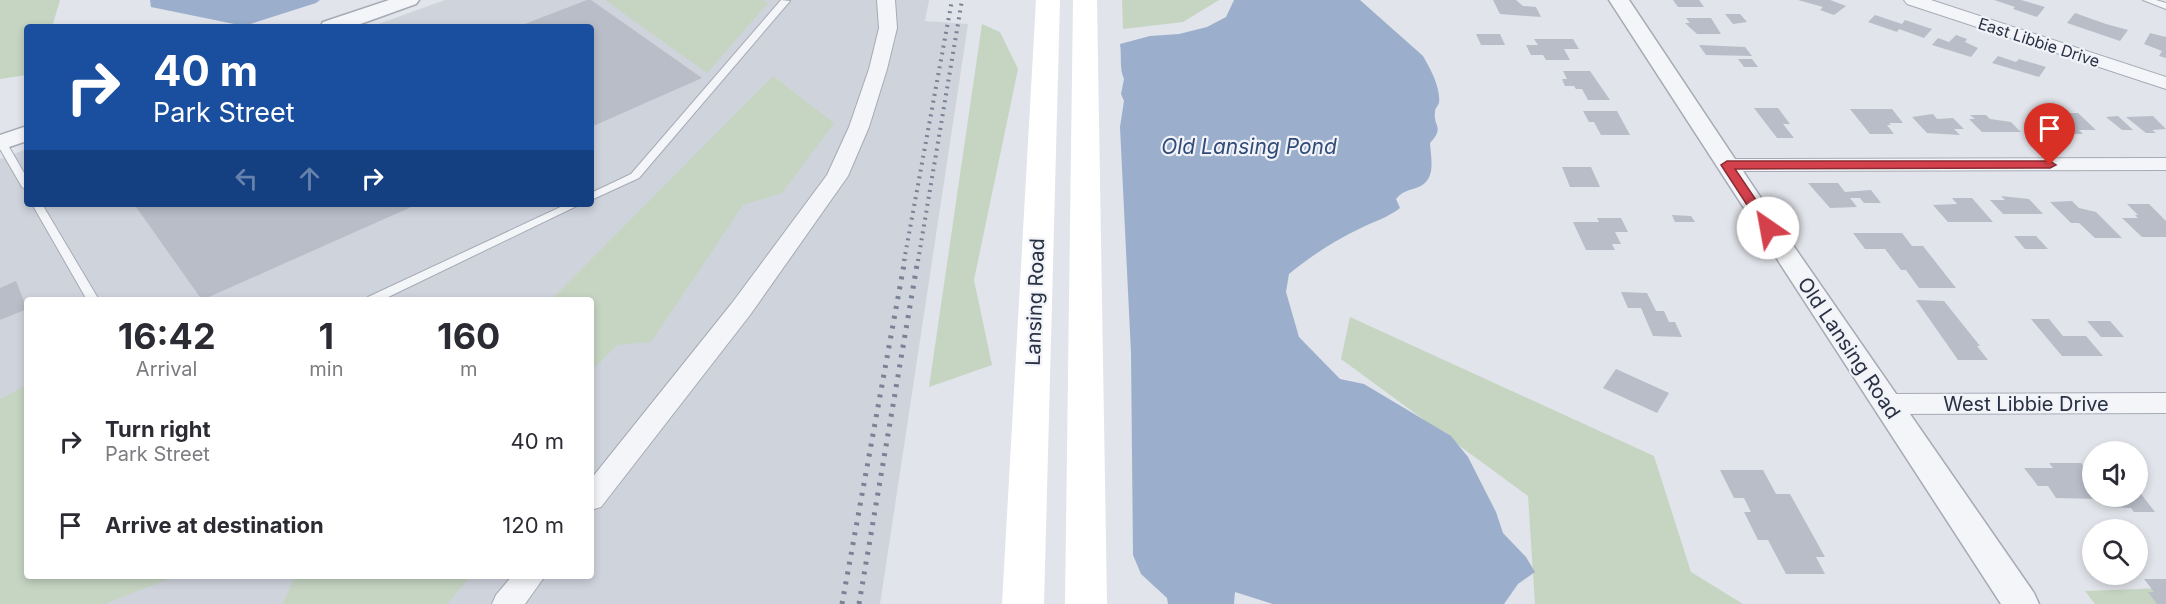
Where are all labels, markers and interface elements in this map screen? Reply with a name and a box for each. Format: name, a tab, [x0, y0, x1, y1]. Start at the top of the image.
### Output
street label: East Libbie Drive	[1976, 13, 2102, 71]
text: 40 m	[153, 45, 258, 96]
icon: right	[54, 48, 132, 126]
text: Park Street	[153, 96, 295, 129]
pin	[2024, 103, 2075, 165]
icon: arrive	[2033, 112, 2066, 145]
water label: Old Lansing Pond	[1161, 134, 1337, 159]
icon: left	[230, 162, 263, 195]
icon: ahead	[293, 162, 326, 195]
icon: right	[356, 162, 389, 195]
position arrow	[1736, 196, 1800, 260]
street label: Lansing Road	[1021, 238, 1049, 366]
street label: Old Lansing Road	[1793, 273, 1905, 423]
text: 16:42	[118, 314, 216, 358]
text: 1	[319, 314, 334, 358]
text: 160	[437, 314, 500, 358]
text: Arrival	[136, 357, 197, 381]
text: min	[309, 357, 343, 381]
text: m	[460, 357, 477, 381]
street label: West Libbie Drive	[1943, 392, 2109, 416]
text: Turn right	[105, 416, 211, 442]
icon: right	[54, 425, 87, 458]
text: 40 m	[510, 428, 564, 454]
map controls	[2082, 441, 2148, 585]
button: sound	[2082, 441, 2148, 507]
text: Park Street	[105, 442, 210, 466]
icon: arrive	[54, 509, 87, 542]
text: Arrive at destination	[105, 512, 324, 538]
text: 120 m	[502, 512, 564, 538]
button: search	[2082, 519, 2148, 585]

